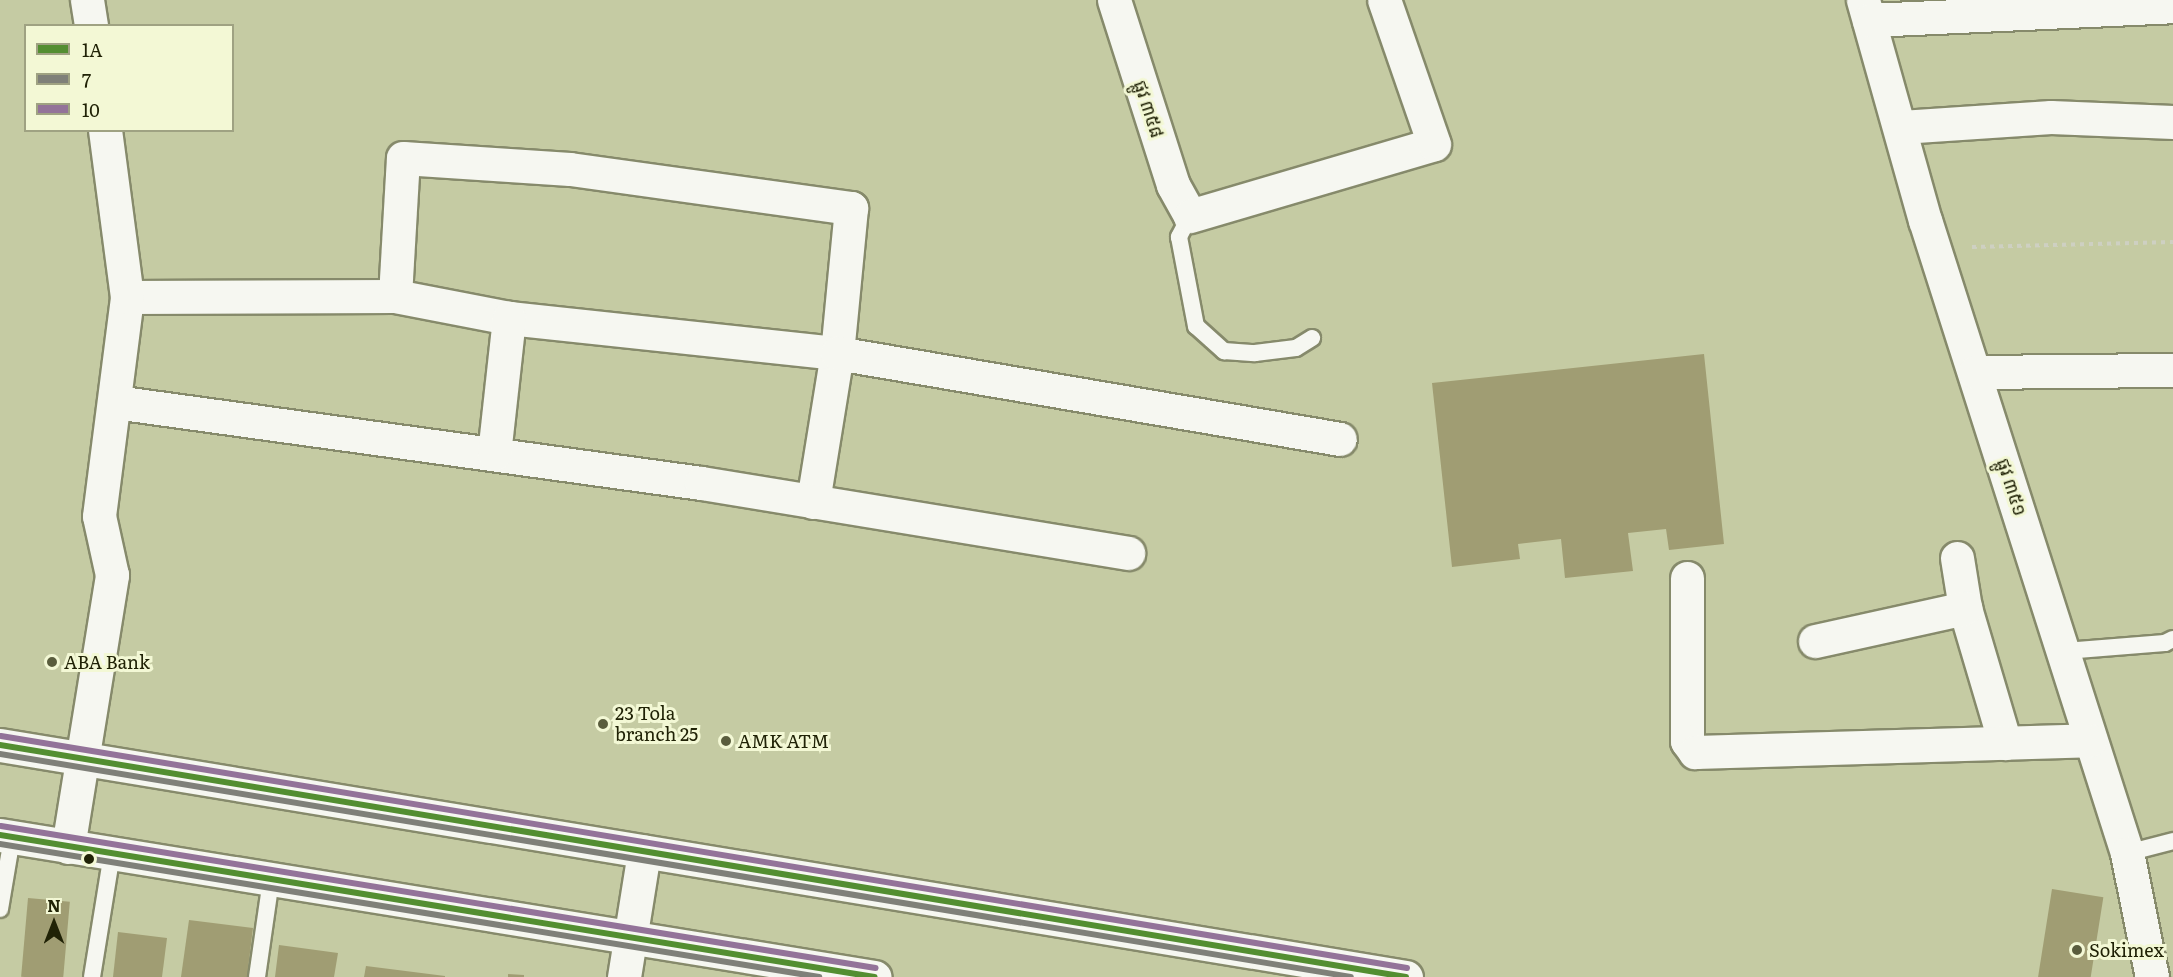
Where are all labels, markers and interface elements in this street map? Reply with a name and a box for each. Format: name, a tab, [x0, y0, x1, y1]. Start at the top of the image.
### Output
legend	[24, 24, 234, 132]
text: 1A	[82, 36, 103, 63]
text: 7	[82, 66, 91, 93]
street label: ផ្លូវ ៣៥៨	[1130, 77, 1168, 141]
text: 10	[82, 96, 100, 123]
street label: ផ្លូវ ៣៥១	[1993, 455, 2031, 519]
place label: ABA Bank	[64, 651, 150, 673]
marker: ABA Bank	[45, 655, 59, 669]
place label: 23 Tola branch 25	[615, 703, 698, 746]
marker: 23 Tola branch 25	[596, 717, 610, 731]
place label: AMK ATM	[738, 730, 829, 752]
marker: AMK ATM	[719, 734, 733, 748]
unlabelled marker	[83, 853, 95, 865]
north arrow	[24, 893, 84, 953]
text: N	[47, 893, 61, 917]
place label: Sokimex	[2089, 939, 2164, 961]
marker: Sokimex	[2070, 943, 2084, 957]

